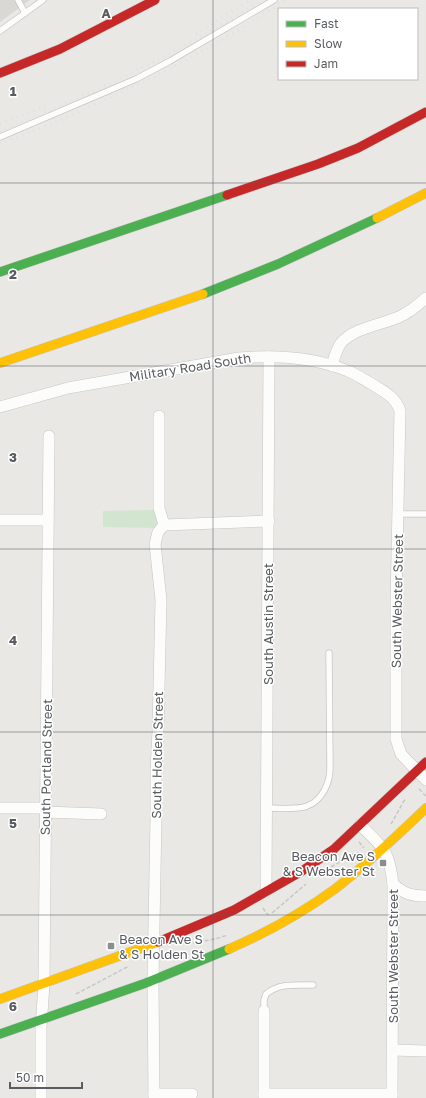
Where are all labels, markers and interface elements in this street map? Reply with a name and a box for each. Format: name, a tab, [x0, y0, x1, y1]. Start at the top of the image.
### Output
text: A	[101, 5, 111, 21]
legend	[278, 8, 418, 80]
text: Fast	[314, 16, 339, 31]
text: Slow	[314, 36, 342, 51]
text: Jam	[314, 56, 338, 71]
text: 1	[10, 83, 17, 99]
text: 2	[9, 266, 17, 282]
street label: Military Road South	[128, 349, 252, 385]
text: 3	[9, 449, 17, 465]
street label: South Webster Street	[388, 534, 406, 668]
street label: South Austin Street	[260, 563, 276, 685]
text: 4	[9, 632, 17, 648]
street label: South Holden Street	[148, 691, 166, 819]
street label: South Portland Street	[37, 699, 55, 835]
text: 5	[9, 815, 17, 831]
place label: Beacon Ave S & S Webster St	[283, 848, 375, 879]
marker: Beacon Ave S & S Webster St	[378, 858, 388, 868]
street label: South Webster Street	[385, 889, 401, 1023]
place label: Beacon Ave S & S Holden St	[119, 931, 204, 962]
marker: Beacon Ave S & S Holden St	[106, 941, 116, 951]
text: 6	[9, 998, 17, 1014]
scale bar	[10, 1064, 82, 1090]
text: 50 m	[16, 1070, 44, 1085]

